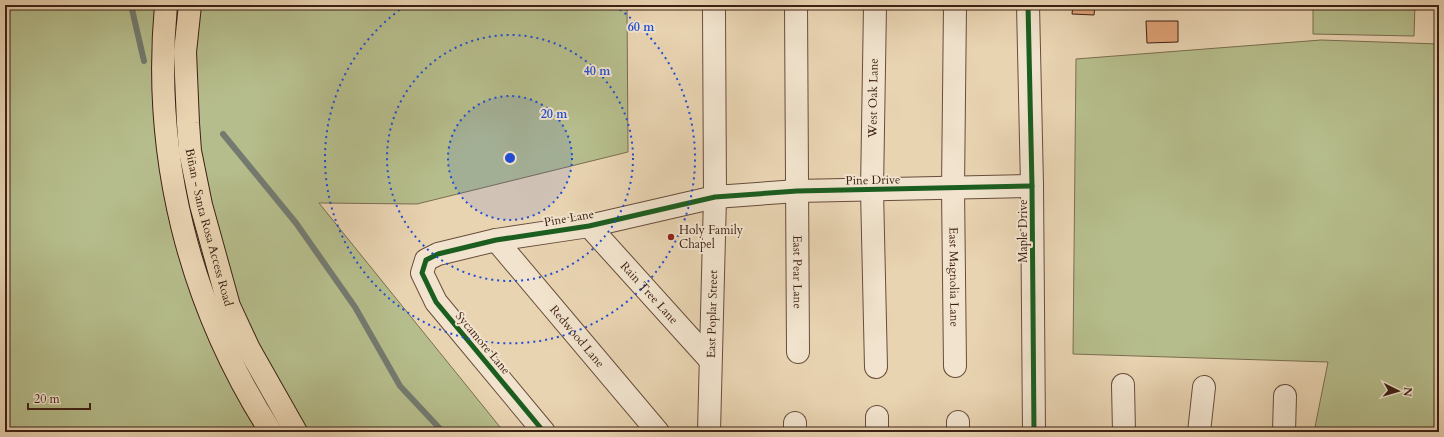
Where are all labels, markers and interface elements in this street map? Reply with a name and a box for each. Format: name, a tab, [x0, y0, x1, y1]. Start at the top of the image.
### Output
text: 60 m	[628, 19, 655, 35]
street label: West Oak Lane	[864, 58, 882, 139]
text: 40 m	[584, 63, 611, 79]
text: 20 m	[541, 106, 568, 122]
street label: Biñan - Santa Rosa Access Road	[182, 147, 237, 309]
centre of rings	[503, 151, 517, 165]
street label: Pine Drive	[845, 172, 901, 188]
street label: Maple Drive	[1015, 199, 1031, 263]
street label: Pine Lane	[543, 206, 595, 230]
place label: Holy Family Chapel	[679, 222, 744, 252]
street label: East Magnolia Lane	[945, 227, 963, 327]
marker: Holy Family Chapel	[666, 232, 676, 242]
street label: East Pear Lane	[789, 235, 806, 309]
street label: Rain Tree Lane	[617, 258, 682, 327]
street label: East Poplar Street	[703, 269, 721, 358]
street label: Redwood Lane	[546, 302, 608, 371]
street label: Sycamore Lane	[452, 308, 514, 378]
north arrow	[1378, 371, 1418, 411]
scale bar	[28, 385, 90, 411]
text: N	[1400, 386, 1415, 398]
text: 20 m	[34, 391, 61, 407]

